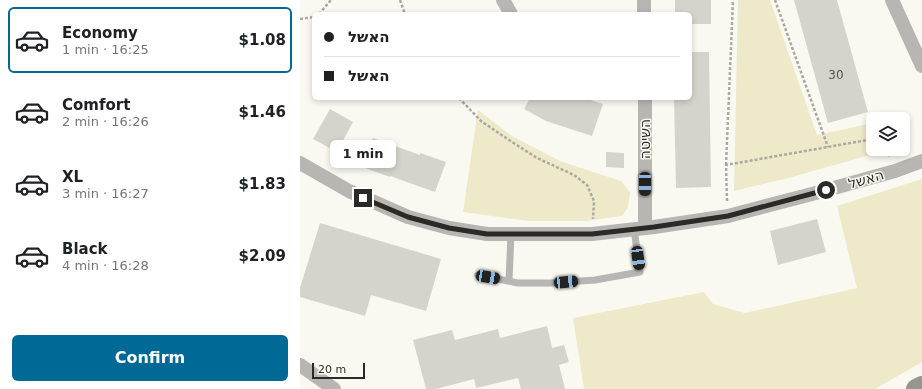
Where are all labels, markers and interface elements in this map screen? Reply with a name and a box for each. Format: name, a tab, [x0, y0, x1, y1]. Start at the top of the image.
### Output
icon: car	[14, 22, 50, 58]
text: Economy	[62, 24, 138, 42]
text: האשל	[348, 28, 390, 46]
text: $1.08	[239, 31, 286, 49]
text: 1 min · 16:25	[62, 42, 149, 57]
text: האשל	[348, 67, 390, 85]
house number: 30	[828, 68, 844, 82]
icon: car	[14, 94, 50, 130]
text: Comfort	[62, 96, 130, 114]
text: $1.46	[239, 103, 286, 121]
map controls	[866, 112, 910, 156]
button: layers	[866, 112, 910, 156]
text: 2 min · 16:26	[62, 114, 149, 129]
street label: השיטה	[637, 119, 653, 159]
callout: 1 min	[330, 140, 396, 168]
text: 1 min	[343, 146, 383, 161]
icon: car	[14, 166, 50, 202]
street label: האשל	[846, 166, 886, 192]
text: XL	[62, 168, 83, 186]
car	[639, 172, 651, 196]
text: $1.83	[239, 175, 286, 193]
route start	[817, 181, 835, 199]
text: 3 min · 16:27	[62, 186, 149, 201]
route end	[354, 189, 372, 207]
icon: car	[14, 238, 50, 274]
text: Black	[62, 240, 108, 258]
car	[630, 245, 646, 271]
text: $2.09	[239, 247, 286, 265]
text: 4 min · 16:28	[62, 258, 149, 273]
car	[475, 269, 501, 285]
car	[554, 275, 578, 289]
button: Confirm	[12, 335, 288, 381]
scale bar	[312, 361, 365, 380]
text: 20 m	[318, 363, 346, 376]

